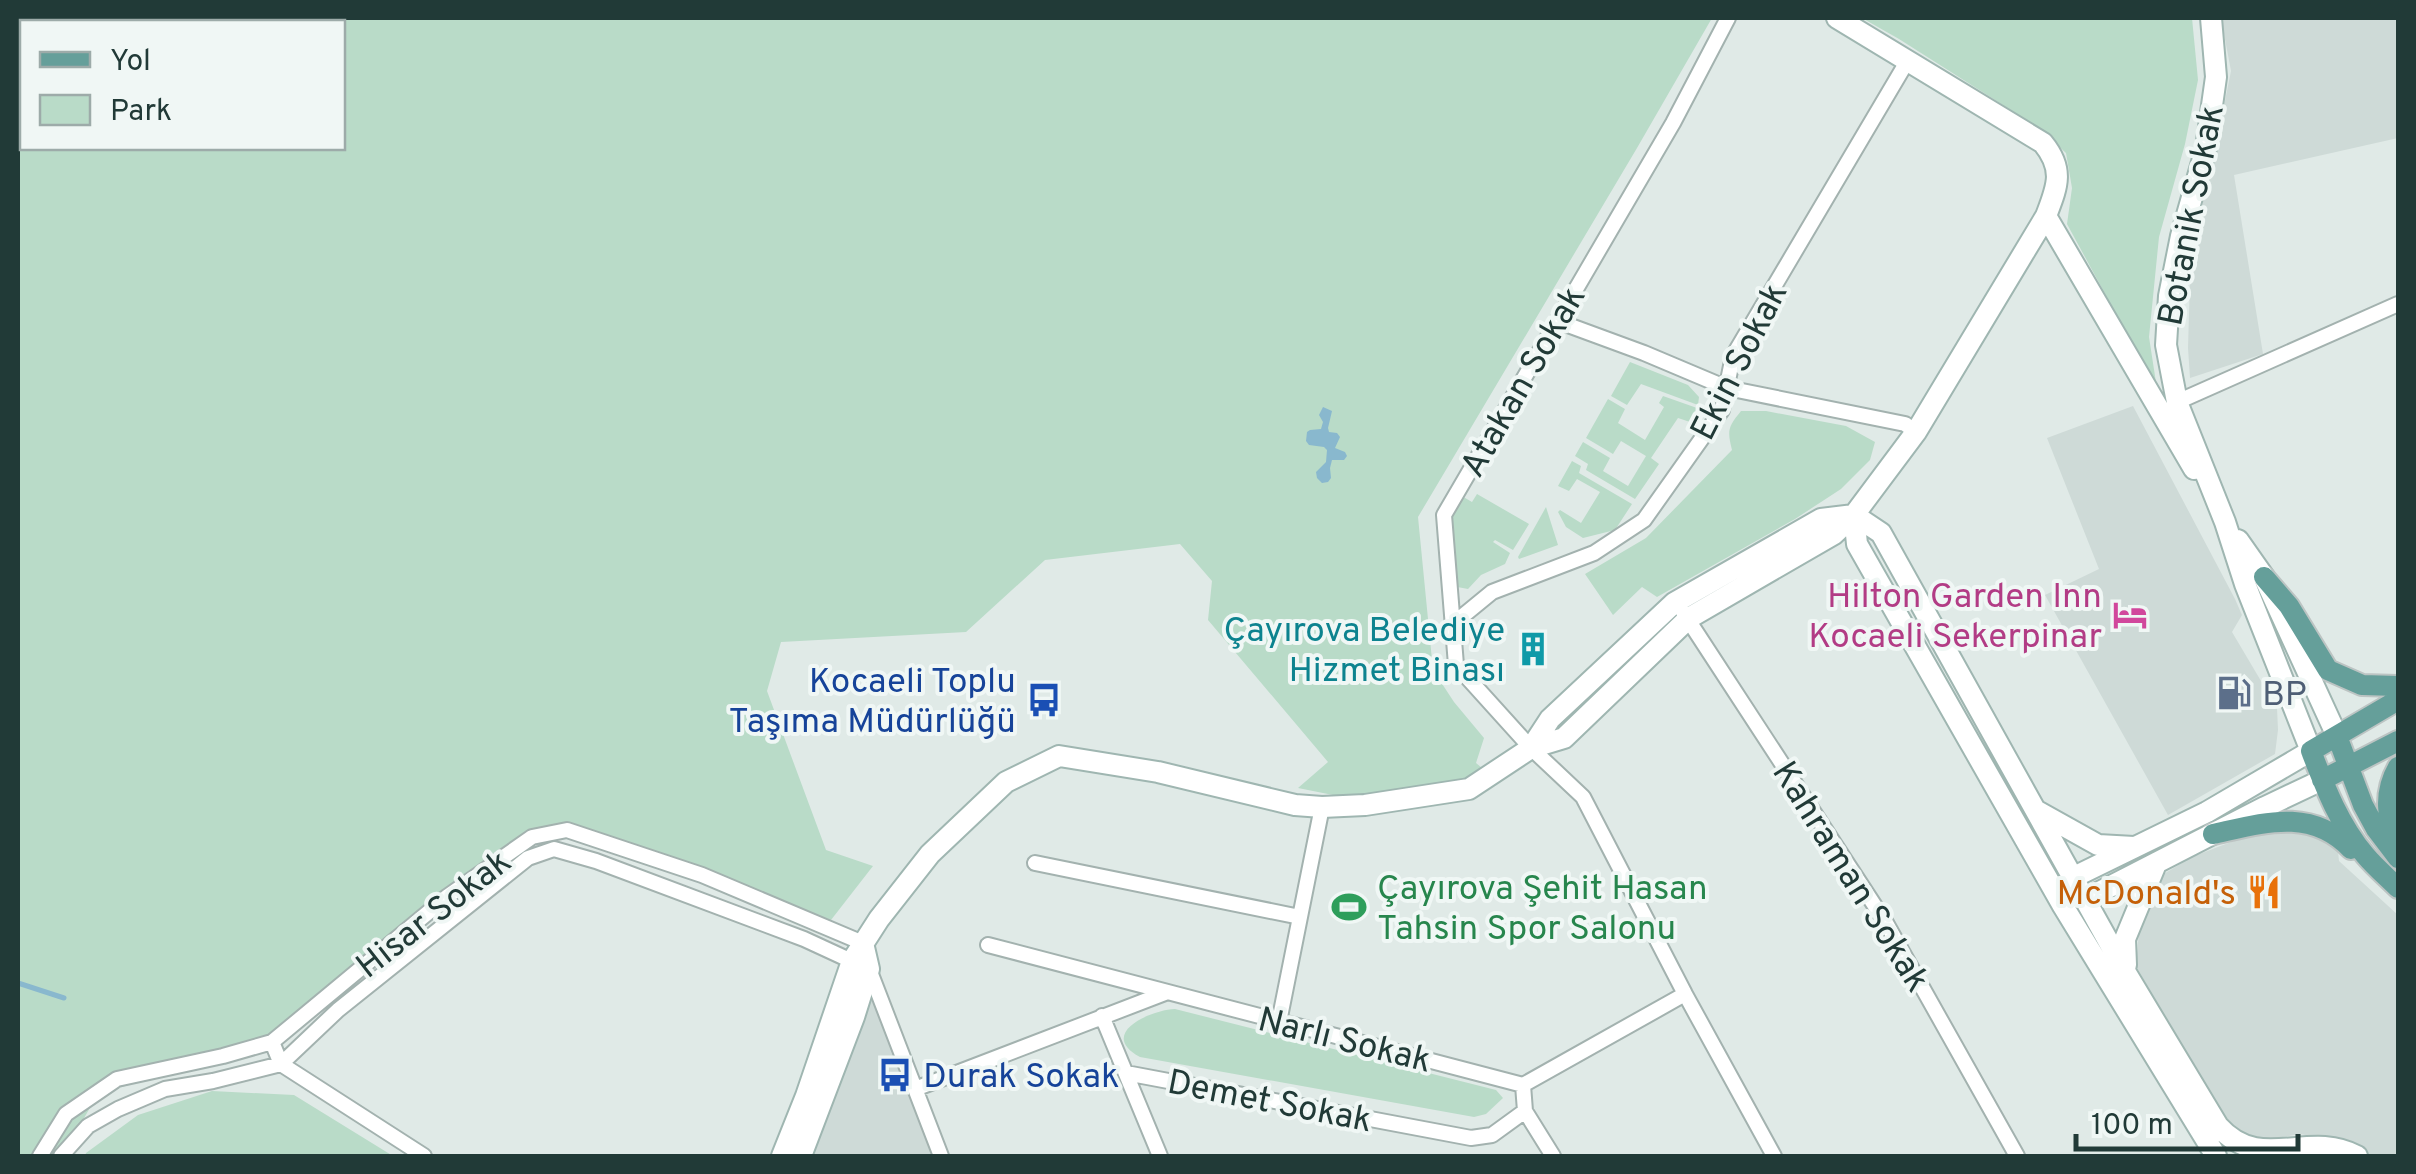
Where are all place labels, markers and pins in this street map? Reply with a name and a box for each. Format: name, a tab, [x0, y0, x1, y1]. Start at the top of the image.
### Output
place label: Hilton Garden Inn Kocaeli Sekerpinar	[1808, 576, 2102, 660]
hotel icon: Hilton Garden Inn Kocaeli Sekerpinar	[2111, 596, 2149, 634]
place label: Çayırova Belediye Hizmet Binası	[1224, 610, 1505, 694]
building icon: Çayırova Belediye Hizmet Binası	[1514, 630, 1552, 668]
place label: Kocaeli Toplu Taşıma Müdürlüğü	[729, 661, 1016, 745]
fuel station icon: BP	[2215, 674, 2253, 712]
place label: BP	[2262, 674, 2307, 718]
bus stop icon: Kocaeli Toplu Taşıma Müdürlüğü	[1025, 681, 1063, 719]
place label: Çayırova Şehit Hasan Tahsin Spor Salonu	[1377, 868, 1708, 952]
place label: McDonald's	[2056, 873, 2236, 917]
restaurant icon: McDonald's	[2245, 873, 2283, 911]
sports icon: Çayırova Şehit Hasan Tahsin Spor Salonu	[1330, 888, 1368, 926]
bus stop icon: Durak Sokak	[876, 1056, 914, 1094]
place label: Durak Sokak	[923, 1056, 1120, 1100]

